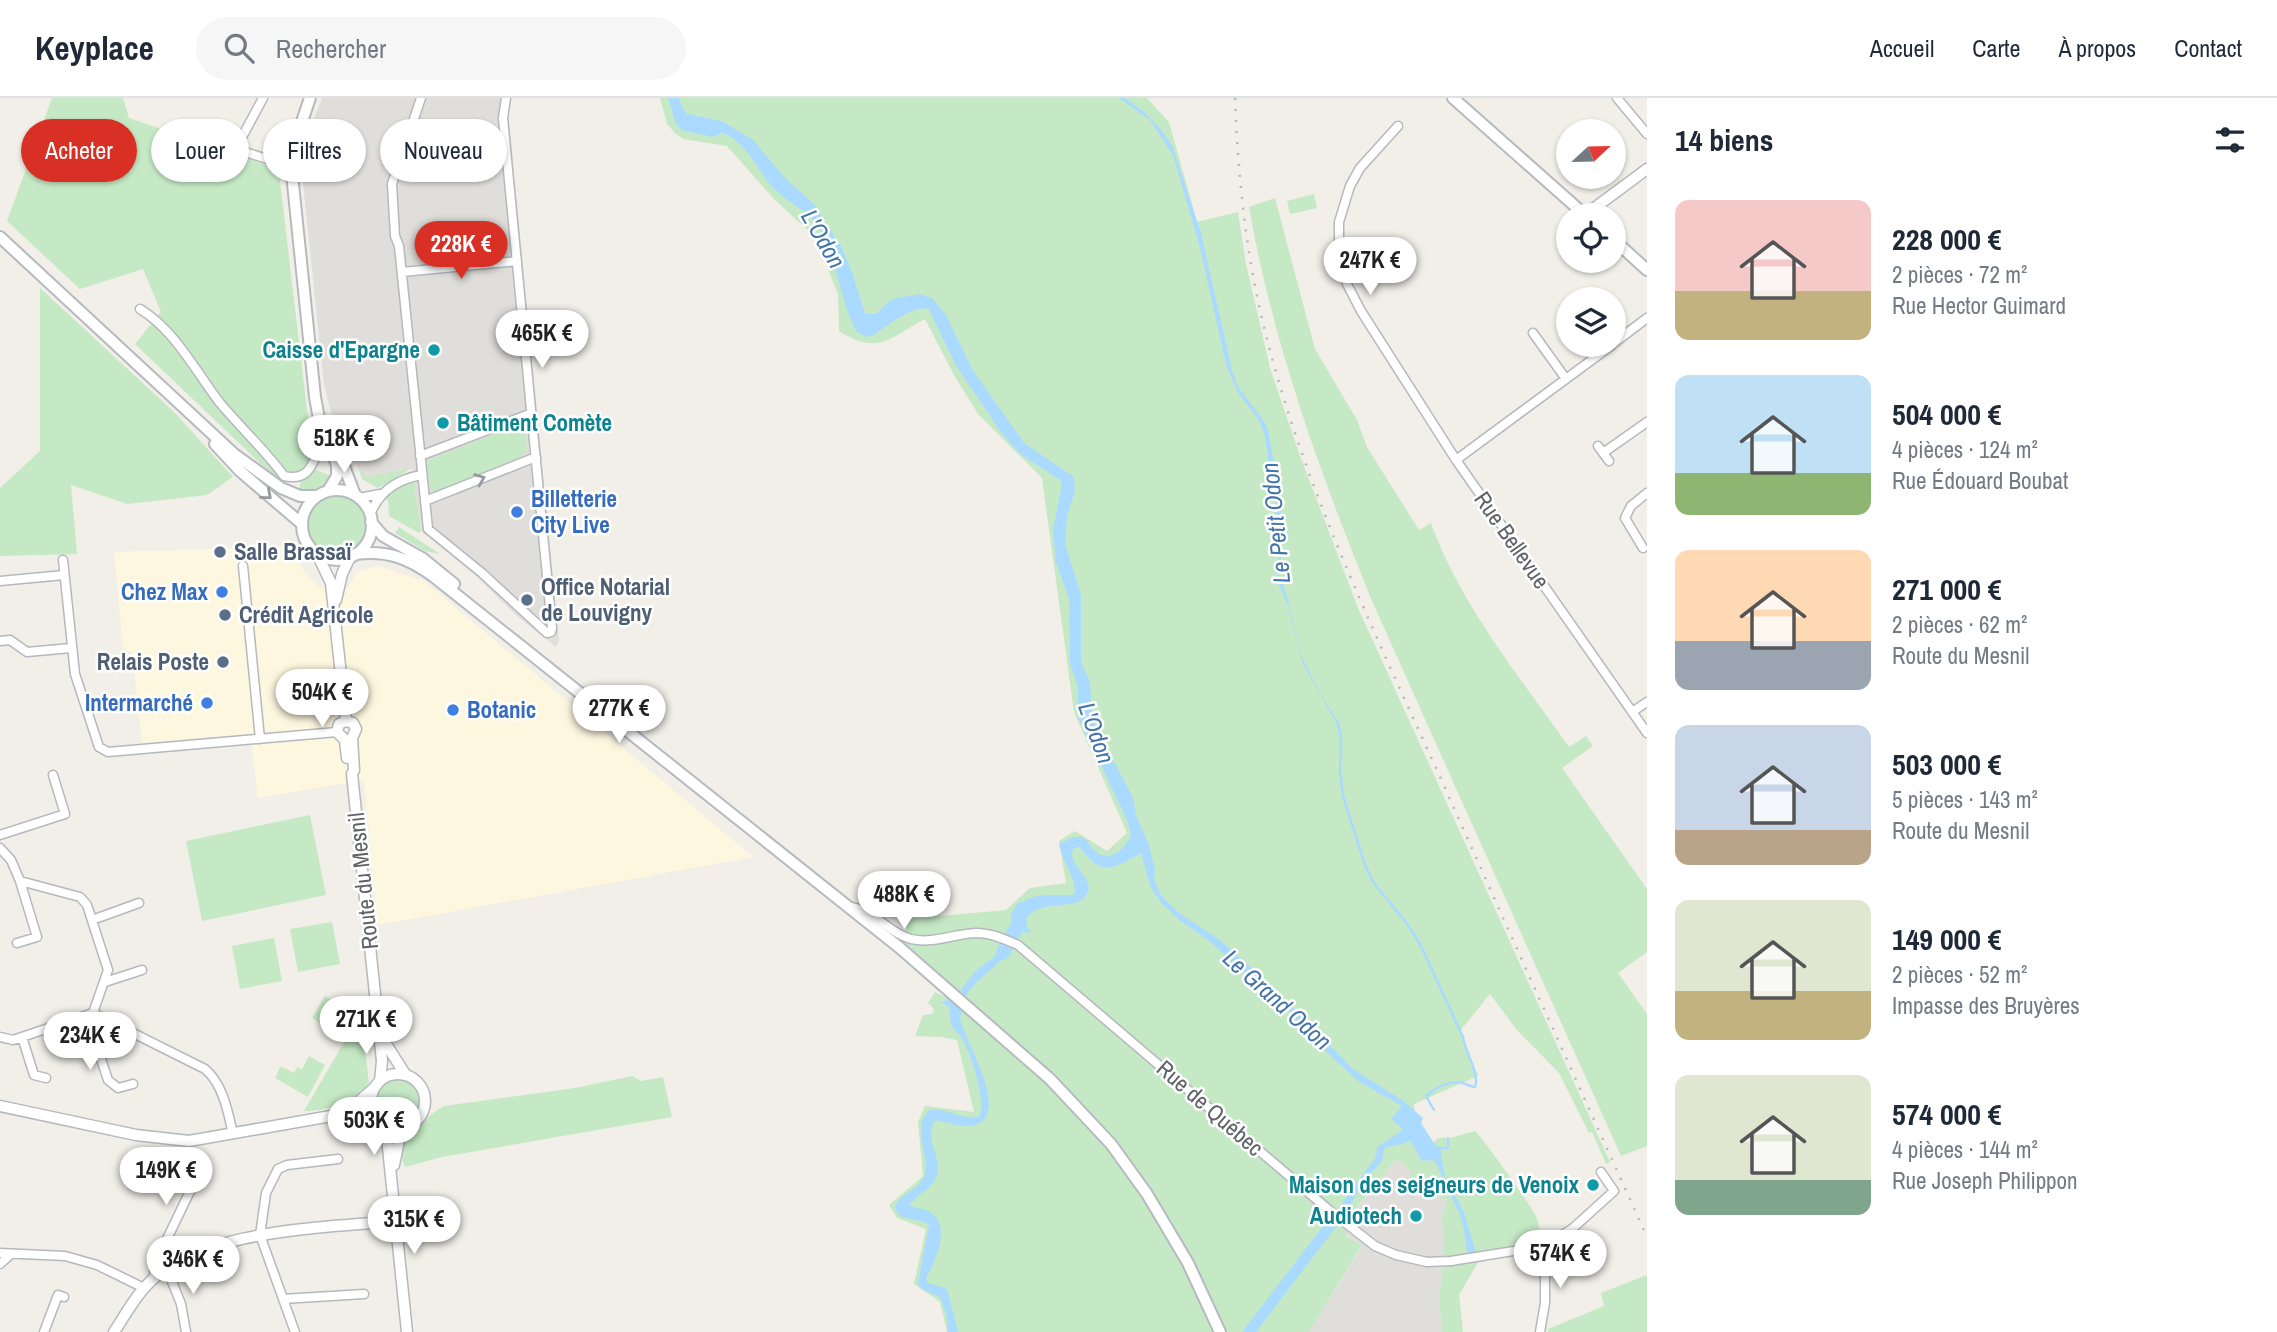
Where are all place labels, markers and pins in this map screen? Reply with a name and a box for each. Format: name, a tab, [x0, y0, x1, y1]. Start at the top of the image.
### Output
pin: 228K €	[404, 222, 518, 281]
pin: 247K €	[1313, 238, 1427, 297]
pin: 465K €	[485, 310, 599, 370]
place label: Caisse d'Epargne	[262, 334, 420, 365]
marker: Caisse d'Epargne	[426, 342, 442, 358]
place label: Bâtiment Comète	[457, 407, 612, 438]
marker: Bâtiment Comète	[435, 415, 451, 431]
pin: 518K €	[287, 416, 401, 475]
place label: Billetterie City Live	[531, 483, 617, 540]
marker: Billetterie City Live	[509, 504, 525, 520]
place label: Salle Brassaï	[234, 536, 352, 567]
marker: Salle Brassaï	[212, 544, 228, 560]
place label: Office Notarial de Louvigny	[541, 571, 670, 628]
place label: Chez Max	[121, 576, 208, 607]
marker: Chez Max	[214, 584, 230, 600]
marker: Office Notarial de Louvigny	[519, 592, 535, 608]
place label: Crédit Agricole	[239, 599, 374, 630]
marker: Crédit Agricole	[217, 607, 233, 623]
place label: Relais Poste	[97, 646, 209, 677]
marker: Relais Poste	[215, 654, 231, 670]
pin: 504K €	[265, 670, 379, 729]
pin: 277K €	[562, 686, 676, 745]
place label: Intermarché	[85, 687, 193, 718]
place label: Botanic	[467, 694, 536, 725]
marker: Intermarché	[199, 695, 215, 711]
marker: Botanic	[445, 702, 461, 718]
pin: 488K €	[847, 872, 961, 931]
pin: 271K €	[309, 996, 423, 1056]
pin: 234K €	[33, 1012, 147, 1072]
pin: 503K €	[317, 1098, 431, 1157]
pin: 149K €	[109, 1148, 223, 1207]
place label: Maison des seigneurs de Venoix	[1289, 1169, 1580, 1200]
marker: Maison des seigneurs de Venoix	[1585, 1177, 1601, 1193]
pin: 315K €	[357, 1196, 471, 1256]
place label: Audiotech	[1310, 1200, 1402, 1231]
marker: Audiotech	[1408, 1208, 1424, 1224]
pin: 574K €	[1503, 1230, 1617, 1290]
pin: 346K €	[136, 1236, 250, 1296]

